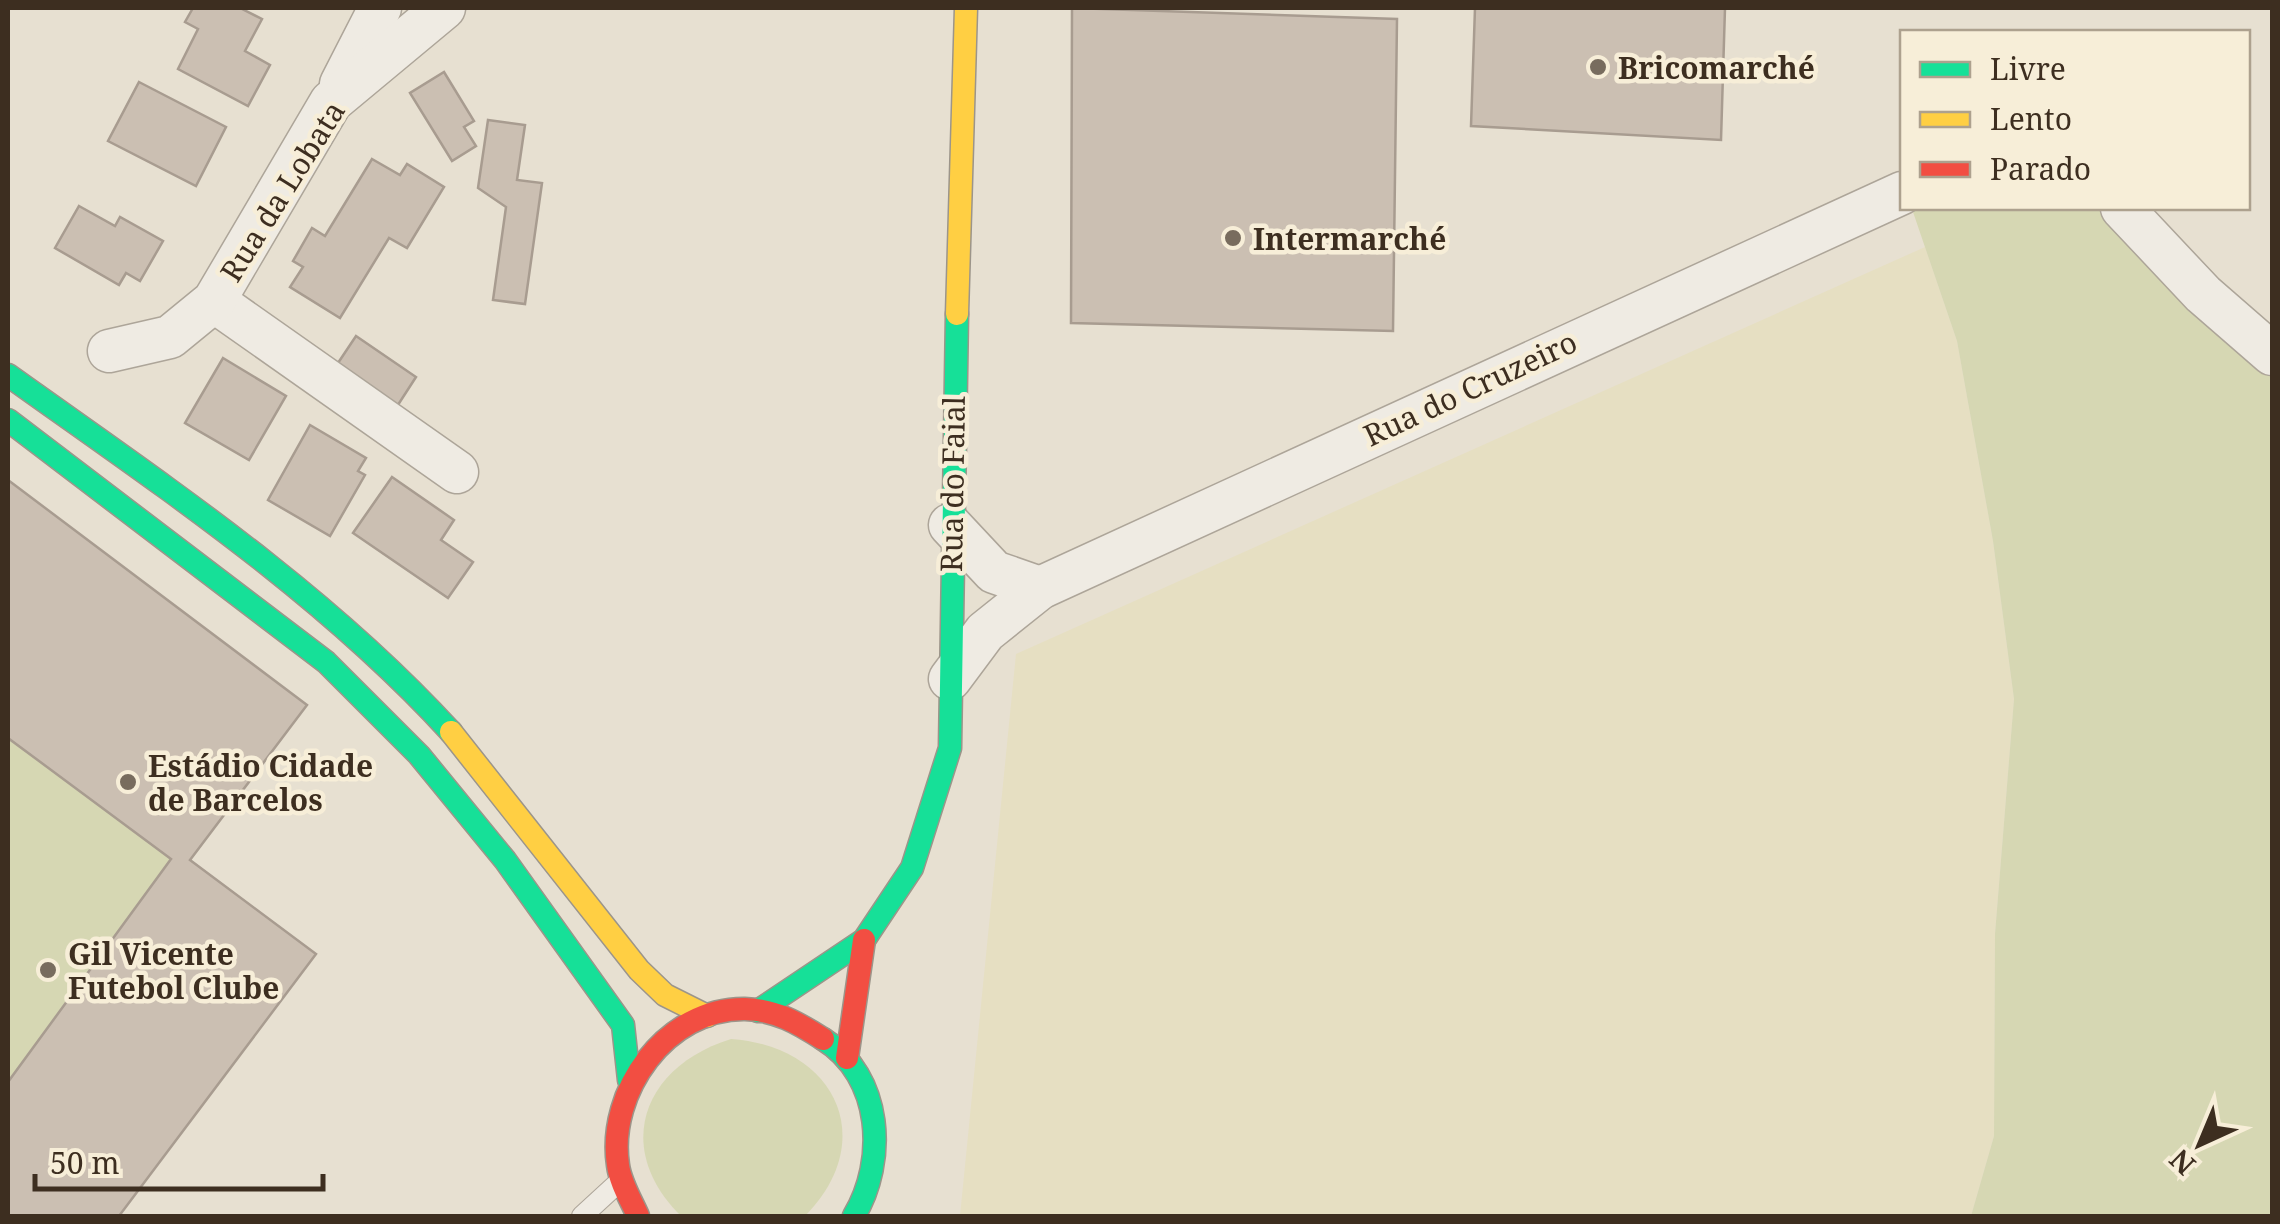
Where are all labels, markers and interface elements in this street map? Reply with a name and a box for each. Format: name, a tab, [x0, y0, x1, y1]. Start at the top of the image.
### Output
legend	[1900, 30, 2250, 210]
place label: Bricomarché	[1618, 47, 1815, 88]
text: Livre	[1990, 48, 2066, 89]
marker: Bricomarché	[1587, 56, 1609, 78]
street label: Rua da Lobata	[210, 93, 354, 289]
text: Lento	[1990, 98, 2072, 139]
text: Parado	[1990, 148, 2091, 189]
place label: Intermarché	[1253, 218, 1446, 259]
marker: Intermarché	[1222, 227, 1244, 249]
street label: Rua do Cruzeiro	[1357, 321, 1583, 455]
street label: Rua do Faial	[930, 396, 974, 572]
place label: Estádio Cidade de Barcelos	[148, 745, 373, 820]
marker: Estádio Cidade de Barcelos	[117, 771, 139, 793]
place label: Gil Vicente Futebol Clube	[68, 933, 279, 1008]
marker: Gil Vicente Futebol Clube	[37, 959, 59, 981]
north arrow	[2150, 1094, 2250, 1194]
scale bar	[35, 1129, 322, 1191]
text: N	[2161, 1141, 2203, 1184]
text: 50 m	[50, 1142, 120, 1183]

